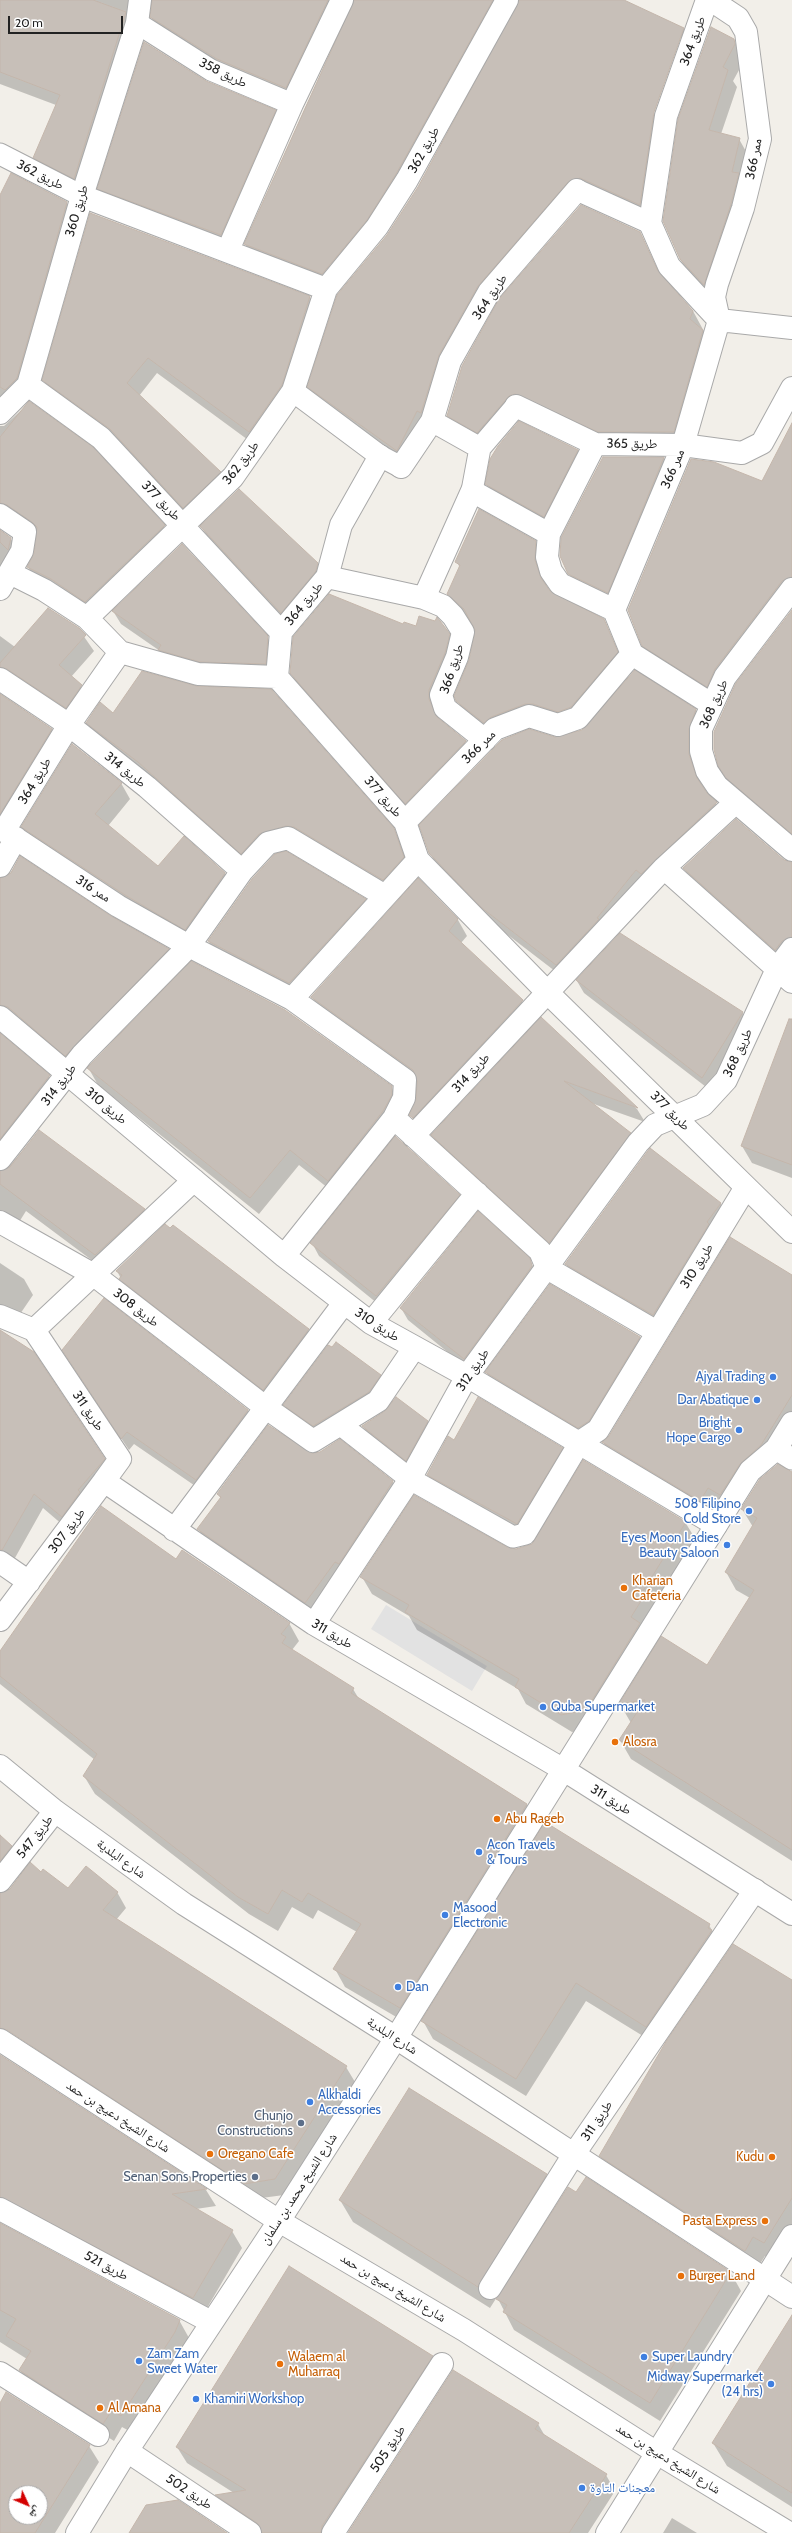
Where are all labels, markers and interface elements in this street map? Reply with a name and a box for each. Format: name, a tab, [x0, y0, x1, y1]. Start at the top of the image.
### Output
scale bar	[10, 8, 125, 34]
street label: طريق 364	[677, 14, 709, 68]
text: 20 m	[15, 15, 43, 30]
street label: طريق 358	[196, 55, 250, 91]
street label: طريق 362	[405, 124, 443, 176]
street label: ممر 366	[742, 137, 766, 181]
street label: طريق 362	[14, 157, 66, 193]
street label: طريق 360	[62, 183, 92, 239]
street label: طريق 364	[469, 271, 511, 323]
street label: طريق 365	[606, 436, 658, 452]
street label: طريق 362	[219, 438, 263, 488]
street label: ممر 366	[658, 447, 688, 491]
street label: طريق 377	[138, 478, 184, 524]
street label: طريق 364	[281, 579, 327, 629]
street label: طريق 366	[437, 642, 467, 696]
street label: طريق 368	[696, 677, 732, 731]
street label: ممر 366	[459, 727, 499, 767]
street label: طريق 314	[101, 749, 149, 791]
street label: طريق 364	[15, 755, 55, 807]
street label: طريق 377	[361, 773, 405, 821]
street label: ممر 316	[73, 872, 113, 906]
street label: طريق 368	[720, 1026, 756, 1080]
street label: طريق 314	[449, 1050, 493, 1096]
street label: طريق 314	[38, 1061, 80, 1109]
street label: طريق 310	[82, 1084, 130, 1128]
street label: طريق 377	[647, 1088, 693, 1134]
street label: طريق 310	[677, 1241, 717, 1291]
street label: طريق 308	[110, 1285, 162, 1331]
street label: طريق 310	[352, 1305, 402, 1345]
street label: طريق 312	[453, 1346, 493, 1394]
place label: Ajyal Trading	[696, 1369, 765, 1385]
marker: Ajyal Trading	[768, 1372, 778, 1382]
street label: طريق 311	[69, 1388, 107, 1434]
place label: Dar Abatique	[677, 1392, 749, 1408]
marker: Dar Abatique	[752, 1395, 762, 1405]
place label: Bright Hope Cargo	[666, 1415, 731, 1446]
marker: Bright Hope Cargo	[734, 1425, 744, 1435]
place label: 508 Filipino Cold Store	[674, 1496, 741, 1527]
street label: طريق 307	[45, 1506, 89, 1556]
marker: 508 Filipino Cold Store	[744, 1506, 754, 1516]
place label: Eyes Moon Ladies Beauty Saloon	[621, 1530, 719, 1561]
marker: Eyes Moon Ladies Beauty Saloon	[722, 1540, 732, 1550]
place label: Kharian Cafeteria	[632, 1573, 681, 1604]
marker: Kharian Cafeteria	[619, 1583, 629, 1593]
street label: طريق 311	[309, 1616, 355, 1652]
place label: Quba Supermarket	[551, 1699, 655, 1715]
marker: Quba Supermarket	[538, 1702, 548, 1712]
place label: Alosra	[623, 1734, 657, 1750]
marker: Alosra	[610, 1737, 620, 1747]
street label: طريق 311	[588, 1781, 634, 1819]
place label: Abu Rageb	[505, 1811, 564, 1827]
street label: طريق 547	[13, 1812, 57, 1862]
marker: Abu Rageb	[492, 1814, 502, 1824]
street label: شارع البلدية	[93, 1836, 149, 1882]
place label: Acon Travels & Tours	[487, 1837, 555, 1868]
marker: Acon Travels & Tours	[474, 1847, 484, 1857]
place label: Masood Electronic	[453, 1900, 507, 1931]
marker: Masood Electronic	[440, 1910, 450, 1920]
place label: Dan	[406, 1979, 429, 1995]
marker: Dan	[393, 1982, 403, 1992]
street label: شارع البلدية	[364, 2014, 420, 2058]
street label: شارع الشيخ دعيج بن حمد	[63, 2078, 173, 2156]
place label: Alkhaldi Accessories	[318, 2087, 381, 2118]
marker: Alkhaldi Accessories	[305, 2097, 315, 2107]
street label: طريق 311	[578, 2098, 616, 2144]
place label: Chunjo Constructions	[217, 2108, 293, 2139]
marker: Chunjo Constructions	[296, 2118, 306, 2128]
street label: شارع الشيخ محمد بن سلمان	[257, 2130, 341, 2248]
place label: Oregano Cafe	[218, 2146, 294, 2162]
marker: Oregano Cafe	[205, 2149, 215, 2159]
place label: Kudu	[736, 2149, 764, 2165]
marker: Kudu	[767, 2152, 777, 2162]
place label: Senan Sons Properties	[123, 2169, 247, 2185]
marker: Senan Sons Properties	[250, 2172, 260, 2182]
place label: Pasta Express	[683, 2213, 757, 2229]
marker: Pasta Express	[760, 2216, 770, 2226]
street label: طريق 521	[81, 2248, 131, 2284]
street label: شارع الشيخ دعيج بن حمد	[337, 2250, 449, 2326]
place label: Burger Land	[689, 2268, 755, 2284]
marker: Burger Land	[676, 2271, 686, 2281]
place label: Zam Zam Sweet Water	[147, 2346, 217, 2377]
place label: Walaem al Muharraq	[288, 2349, 346, 2380]
place label: Super Laundry	[652, 2349, 732, 2365]
marker: Super Laundry	[639, 2352, 649, 2362]
marker: Zam Zam Sweet Water	[134, 2356, 144, 2366]
marker: Walaem al Muharraq	[275, 2359, 285, 2369]
place label: Midway Supermarket (24 hrs)	[647, 2369, 763, 2400]
marker: Midway Supermarket (24 hrs)	[766, 2379, 776, 2389]
place label: Khamiri Workshop	[204, 2391, 304, 2407]
marker: Khamiri Workshop	[191, 2394, 201, 2404]
place label: Al Amana	[108, 2400, 161, 2416]
marker: Al Amana	[95, 2403, 105, 2413]
street label: شارع الشيخ دعيج بن حمد	[613, 2420, 723, 2498]
street label: طريق 505	[367, 2423, 409, 2475]
street label: طريق 502	[163, 2471, 215, 2513]
place label: معجنات التاوة	[590, 2480, 655, 2496]
marker: معجنات التاوة	[577, 2483, 587, 2493]
north arrow	[8, 2485, 48, 2525]
text: ش	[27, 2504, 45, 2522]

